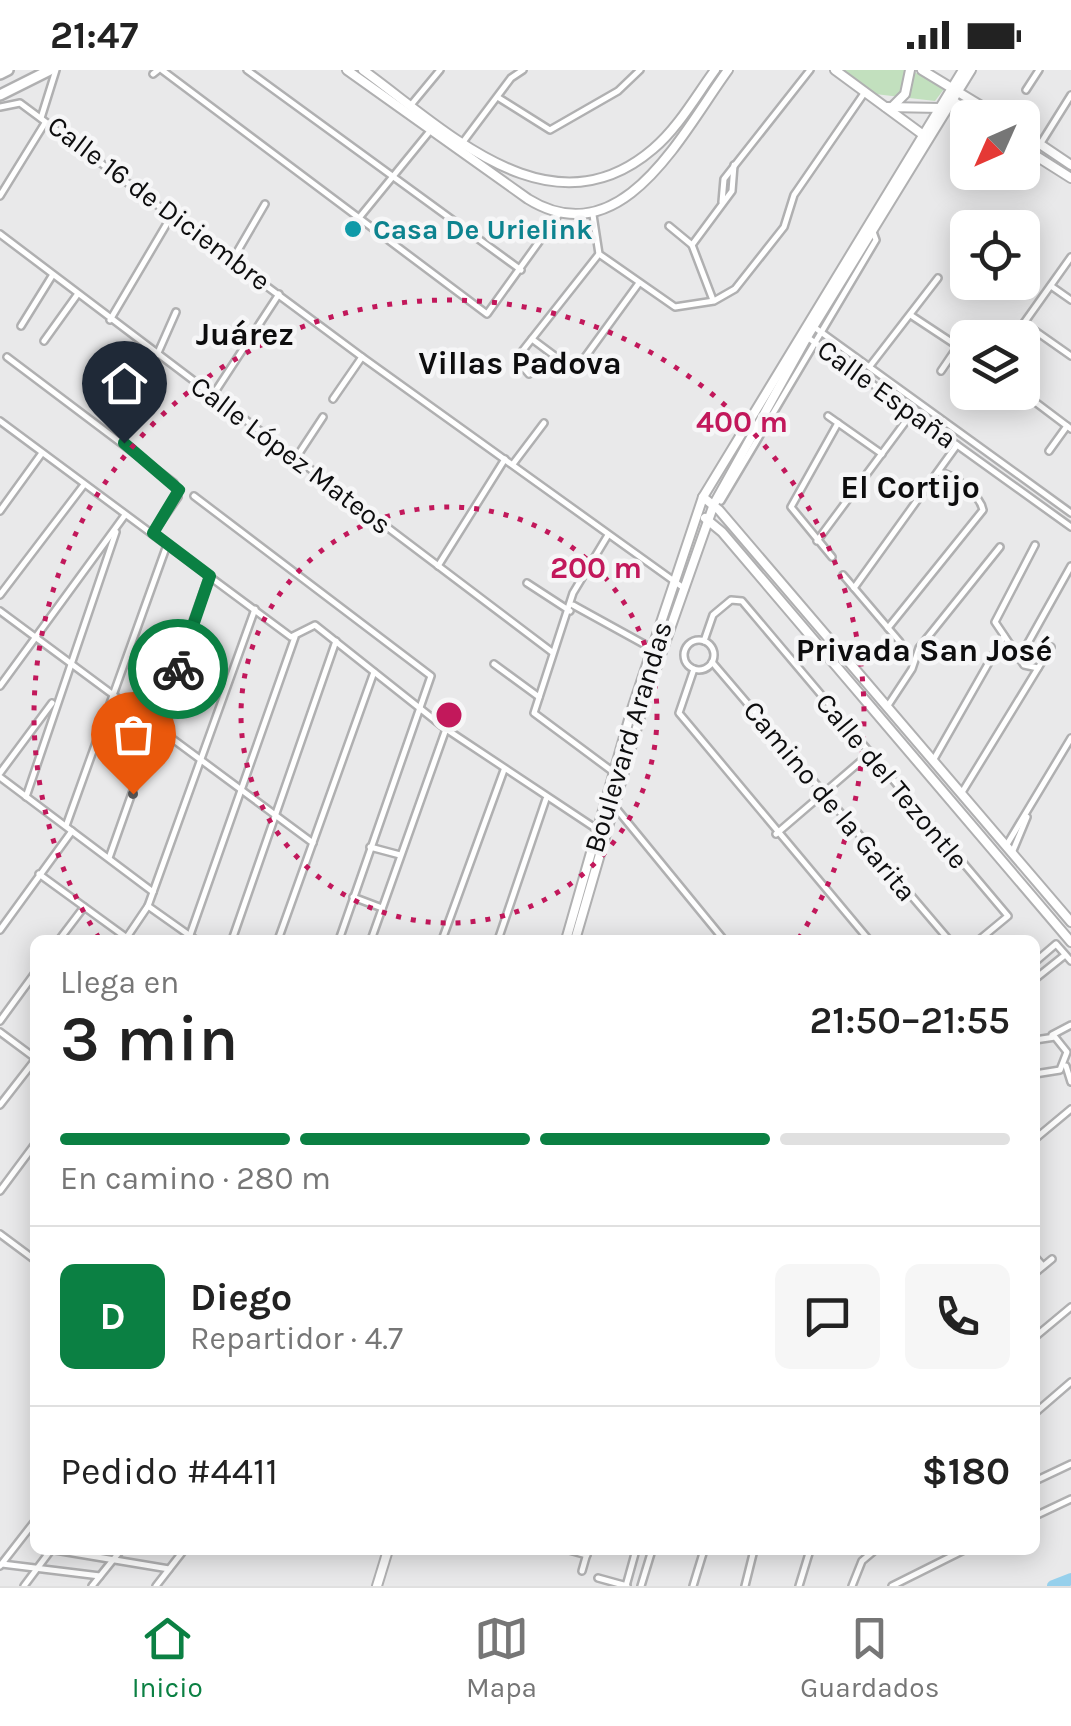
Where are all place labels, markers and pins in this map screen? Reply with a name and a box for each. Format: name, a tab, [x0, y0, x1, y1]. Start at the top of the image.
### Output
place label: Casa De Urielink	[373, 213, 593, 246]
marker: Casa De Urielink	[342, 218, 364, 240]
pin	[82, 341, 167, 444]
pin	[91, 692, 176, 795]
centre of rings	[431, 697, 467, 733]

